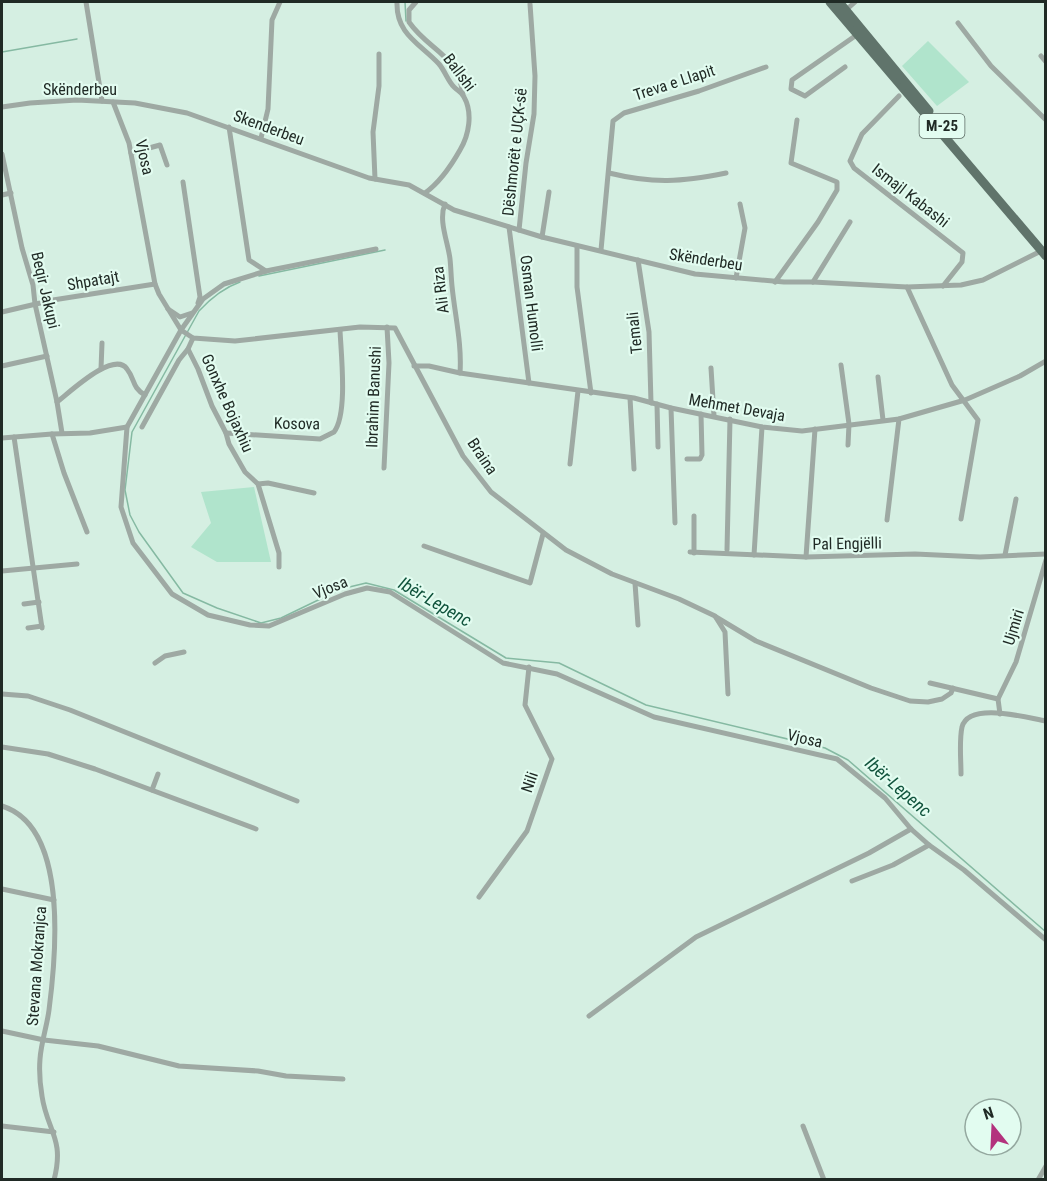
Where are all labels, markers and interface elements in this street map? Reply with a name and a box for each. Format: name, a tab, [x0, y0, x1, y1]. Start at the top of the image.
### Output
street label: Ballshi	[439, 50, 480, 95]
street label: Treva e Llapit	[631, 60, 717, 105]
street label: Skënderbeu	[43, 80, 117, 99]
street label: Dëshmorët e UÇK-së	[498, 87, 531, 217]
street label: Skenderbeu	[231, 106, 307, 149]
road number: M-25	[920, 114, 964, 138]
street label: Vjosa	[131, 138, 158, 177]
street label: Ismajl Kabashi	[868, 159, 953, 231]
street label: Skënderbeu	[668, 244, 744, 275]
street label: Beqir Jakupi	[27, 250, 64, 330]
street label: Osman Humolli	[516, 254, 547, 352]
street label: Ali Riza	[428, 265, 453, 314]
street label: Shpatajt	[66, 267, 121, 294]
street label: Temali	[623, 311, 646, 355]
street label: Ibrahim Banushi	[362, 346, 385, 448]
street label: Gonxhe Bojaxhiu	[197, 351, 258, 455]
street label: Mehmet Devaja	[687, 390, 787, 425]
street label: Kosova	[274, 414, 320, 433]
street label: Braina	[464, 434, 502, 478]
street label: Pal Engjëlli	[812, 533, 882, 554]
street label: Vjosa	[310, 572, 350, 603]
water label: Ibër-Lepenc	[395, 572, 475, 631]
street label: Ujmiri	[999, 607, 1028, 648]
street label: Vjosa	[785, 725, 824, 752]
water label: Ibër-Lepenc	[861, 752, 936, 821]
street label: Nili	[517, 769, 542, 795]
street label: Stevana Mokranjca	[23, 906, 50, 1026]
north arrow	[963, 1097, 1023, 1157]
text: N	[981, 1103, 996, 1124]

